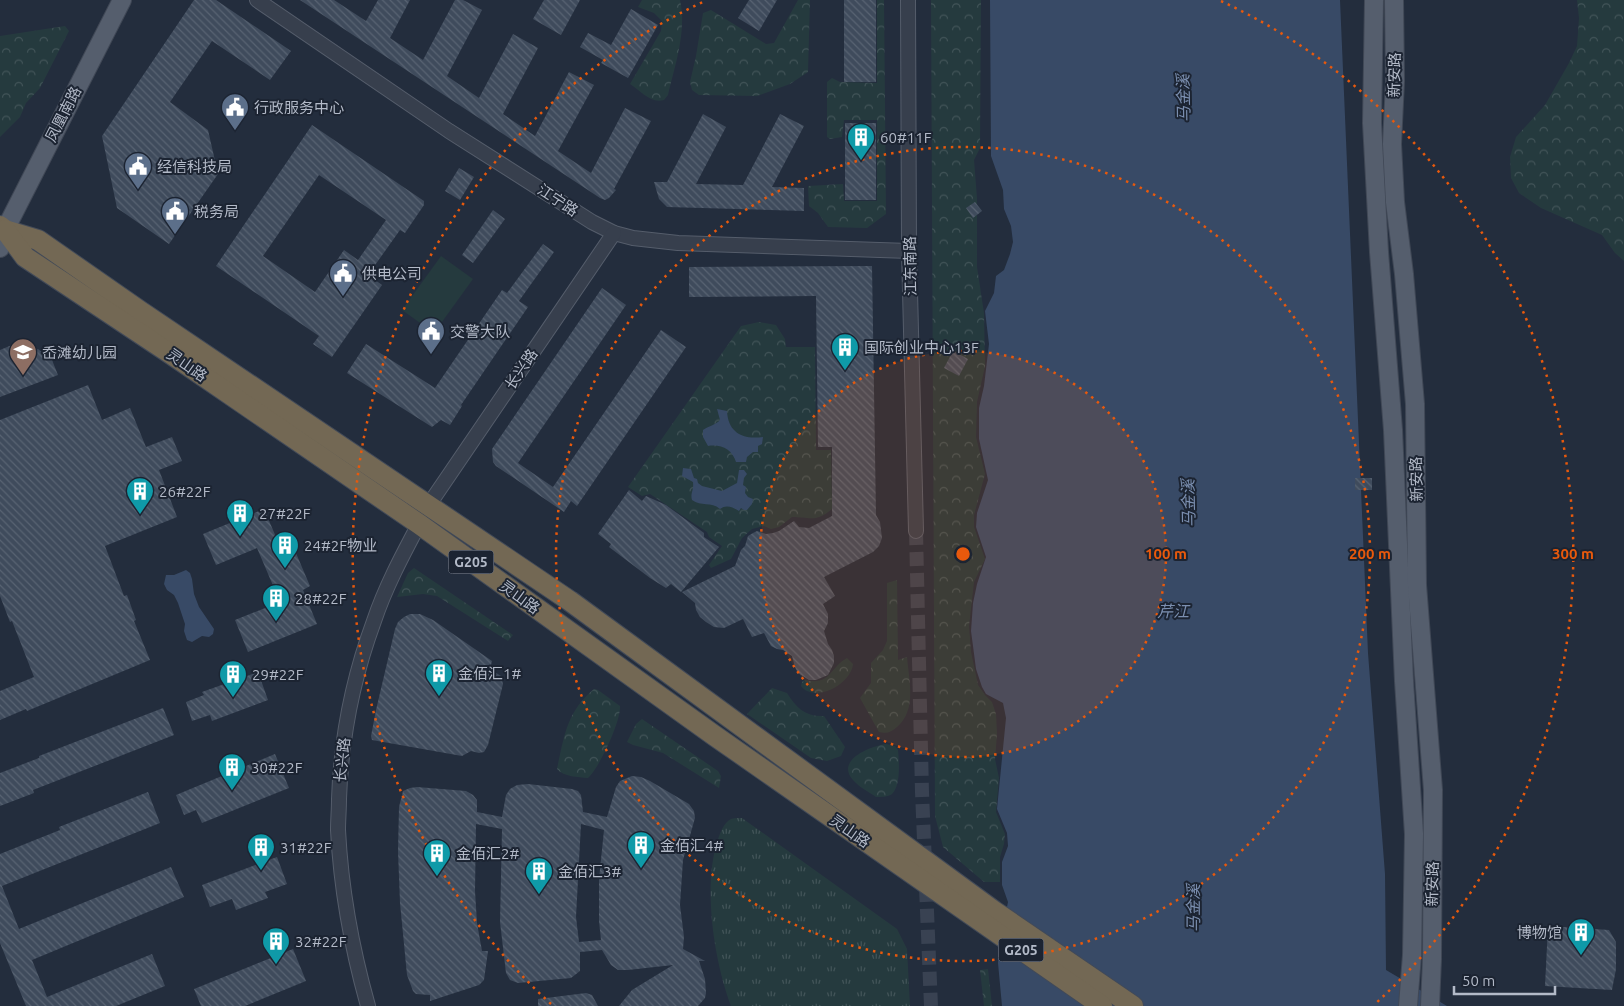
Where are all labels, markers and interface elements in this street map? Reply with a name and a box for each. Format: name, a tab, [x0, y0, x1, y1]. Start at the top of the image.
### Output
street label: 新安路	[1385, 52, 1403, 98]
water label: 马金溪	[1174, 72, 1192, 122]
street label: 凤凰南路	[42, 83, 84, 145]
public building icon: 行政服务中心	[220, 92, 250, 131]
place label: 行政服务中心	[254, 99, 344, 116]
building icon: 60#11F	[846, 122, 876, 161]
place label: 60#11F	[880, 129, 932, 146]
public building icon: 经信科技局	[123, 151, 153, 190]
place label: 经信科技局	[157, 158, 232, 175]
street label: 江宁路	[534, 181, 582, 219]
public building icon: 税务局	[160, 196, 190, 235]
place label: 税务局	[194, 203, 239, 220]
street label: 江东南路	[901, 236, 919, 296]
public building icon: 供电公司	[328, 258, 358, 297]
place label: 供电公司	[362, 265, 422, 282]
public building icon: 交警大队	[416, 316, 446, 355]
place label: 交警大队	[450, 323, 510, 340]
building icon: 国际创业中心13F	[830, 332, 860, 371]
school or university icon: 岙滩幼儿园	[8, 337, 38, 376]
place label: 国际创业中心13F	[864, 339, 979, 356]
place label: 岙滩幼儿园	[42, 344, 117, 361]
street label: 灵山路	[164, 345, 210, 385]
street label: 长兴路	[501, 346, 541, 392]
street label: 新安路	[1407, 456, 1425, 502]
building icon: 26#22F	[125, 476, 155, 515]
water label: 马金溪	[1179, 477, 1197, 527]
place label: 26#22F	[159, 483, 211, 500]
building icon: 27#22F	[225, 498, 255, 537]
place label: 27#22F	[259, 505, 311, 522]
building icon: 24#2F物业	[270, 530, 300, 569]
place label: 24#2F物业	[304, 537, 377, 554]
centre of rings	[954, 545, 972, 563]
text: 100 m	[1145, 545, 1187, 562]
text: 200 m	[1349, 545, 1391, 562]
text: 300 m	[1552, 545, 1594, 562]
road number: G205	[448, 550, 494, 574]
street label: 灵山路	[497, 577, 543, 617]
building icon: 28#22F	[261, 583, 291, 622]
place label: 28#22F	[295, 590, 347, 607]
water label: 芹江	[1157, 602, 1191, 620]
building icon: 金佰汇1#	[424, 658, 454, 697]
building icon: 29#22F	[218, 659, 248, 698]
place label: 金佰汇1#	[458, 665, 521, 682]
place label: 29#22F	[252, 666, 304, 683]
street label: 长兴路	[331, 737, 353, 783]
building icon: 30#22F	[217, 752, 247, 791]
place label: 30#22F	[251, 759, 303, 776]
street label: 灵山路	[827, 811, 873, 851]
building icon: 金佰汇4#	[626, 830, 656, 869]
building icon: 31#22F	[246, 832, 276, 871]
place label: 金佰汇4#	[660, 837, 723, 854]
building icon: 金佰汇2#	[422, 838, 452, 877]
place label: 31#22F	[280, 839, 332, 856]
place label: 金佰汇2#	[456, 845, 519, 862]
building icon: 金佰汇3#	[524, 856, 554, 895]
street label: 新安路	[1423, 861, 1441, 907]
place label: 金佰汇3#	[558, 863, 621, 880]
water label: 马金溪	[1184, 882, 1202, 932]
building icon: 博物馆	[1566, 917, 1596, 956]
place label: 博物馆	[1517, 924, 1562, 941]
building icon: 32#22F	[261, 926, 291, 965]
place label: 32#22F	[295, 933, 347, 950]
road number: G205	[998, 938, 1044, 962]
scale bar	[1454, 964, 1555, 996]
text: 50 m	[1462, 972, 1495, 989]

